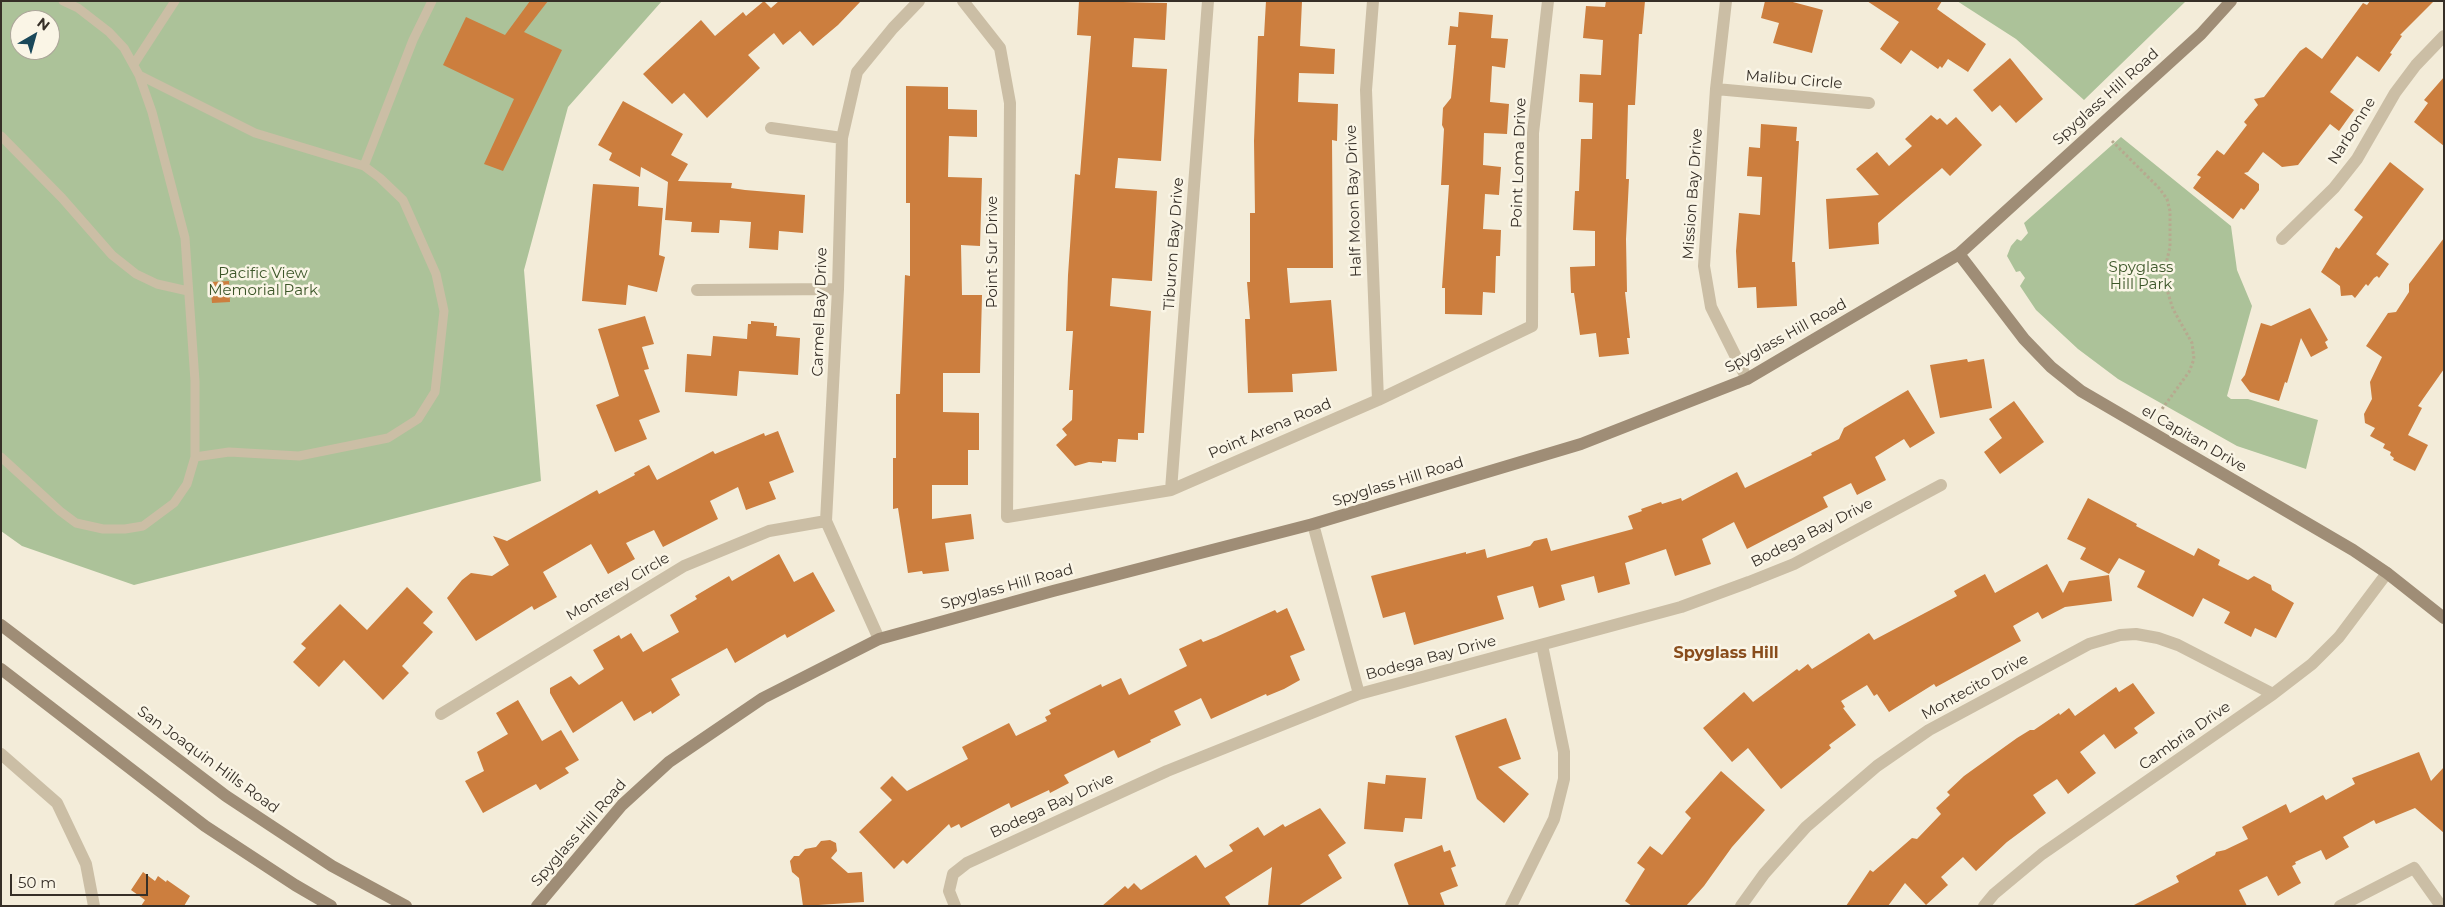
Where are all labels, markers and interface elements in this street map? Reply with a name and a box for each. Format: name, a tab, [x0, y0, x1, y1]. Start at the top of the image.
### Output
north arrow	[10, 10, 60, 60]
text: N	[34, 13, 54, 35]
street label: Spyglass Hill Road	[2049, 45, 2163, 149]
street label: Malibu Circle	[1745, 67, 1843, 93]
street label: Narbonne	[2324, 94, 2380, 168]
street label: Point Loma Drive	[1508, 98, 1530, 228]
street label: Half Moon Bay Drive	[1342, 124, 1366, 278]
street label: Mission Bay Drive	[1679, 128, 1707, 260]
street label: Tiburon Bay Drive	[1160, 177, 1188, 311]
street label: Point Sur Drive	[984, 196, 1002, 308]
street label: Carmel Bay Drive	[809, 247, 831, 377]
park label: Spyglass Hill Park	[2109, 259, 2173, 294]
park label: Pacific View Memorial Park	[208, 265, 318, 300]
street label: Spyglass Hill Road	[1722, 295, 1850, 377]
street label: Point Arena Road	[1206, 395, 1334, 463]
street label: el Capitan Drive	[2138, 402, 2250, 476]
street label: Spyglass Hill Road	[1330, 453, 1466, 511]
street label: Bodega Bay Drive	[1748, 495, 1876, 571]
street label: Monterey Circle	[563, 549, 673, 625]
street label: Spyglass Hill Road	[939, 561, 1075, 613]
street label: Bodega Bay Drive	[1364, 632, 1498, 684]
district label: Spyglass Hill	[1673, 643, 1779, 663]
street label: Montecito Drive	[1918, 650, 2032, 724]
street label: Cambria Drive	[2136, 698, 2234, 774]
street label: San Joaquin Hills Road	[134, 702, 282, 818]
street label: Bodega Bay Drive	[987, 769, 1117, 843]
street label: Spyglass Hill Road	[528, 776, 630, 890]
scale bar	[12, 864, 150, 896]
text: 50 m	[18, 873, 56, 892]

